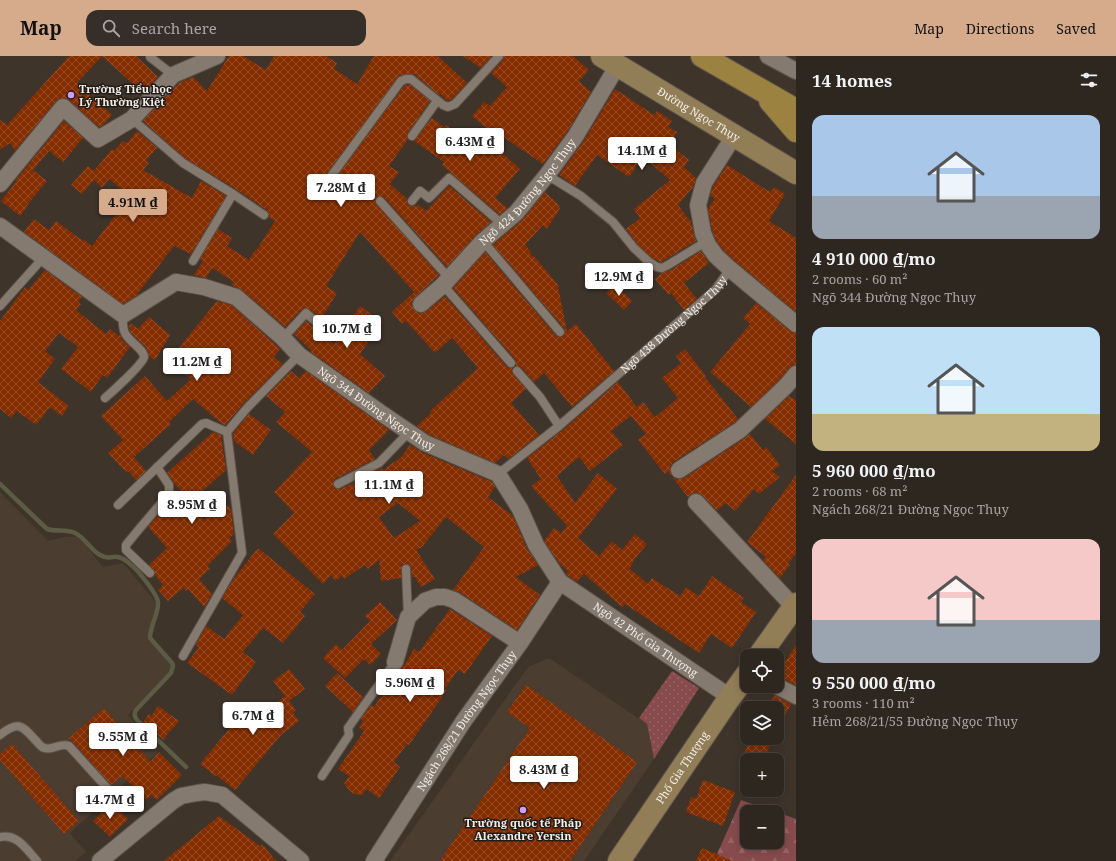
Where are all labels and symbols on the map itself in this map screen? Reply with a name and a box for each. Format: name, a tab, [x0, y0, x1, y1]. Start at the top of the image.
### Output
place label: Trường Tiểu học Lý Thường Kiệt	[79, 81, 172, 109]
street label: Đường Ngọc Thụy	[655, 83, 744, 145]
marker: Trường Tiểu học Lý Thường Kiệt	[66, 90, 76, 100]
pin: 6.43M ₫	[433, 128, 507, 162]
street label: Ngõ 424 Đường Ngọc Thụy	[475, 134, 579, 248]
pin: 14.1M ₫	[605, 137, 679, 171]
pin: 7.28M ₫	[304, 174, 378, 208]
pin: 4.91M ₫	[96, 189, 170, 223]
pin: 12.9M ₫	[582, 263, 656, 297]
street label: Ngõ 438 Đường Ngọc Thụy	[617, 272, 730, 376]
pin: 10.7M ₫	[310, 315, 384, 349]
pin: 11.2M ₫	[160, 348, 234, 382]
street label: Ngõ 344 Đường Ngọc Thụy	[315, 363, 438, 454]
pin: 11.1M ₫	[352, 471, 426, 505]
pin: 8.95M ₫	[155, 491, 229, 525]
street label: Ngõ 42 Phố Gia Thượng	[591, 599, 701, 680]
street label: Ngách 268/21 Đường Ngọc Thụy	[413, 647, 520, 794]
pin: 5.96M ₫	[373, 669, 447, 703]
pin: 6.7M ₫	[220, 702, 286, 736]
pin: 9.55M ₫	[86, 723, 160, 757]
street label: Phố Gia Thượng	[652, 728, 712, 806]
pin: 8.43M ₫	[507, 756, 581, 790]
pin: 14.7M ₫	[73, 786, 147, 820]
marker: Trường quốc tế Pháp Alexandre Yersin	[518, 805, 528, 815]
place label: Trường quốc tế Pháp Alexandre Yersin	[465, 815, 581, 843]

